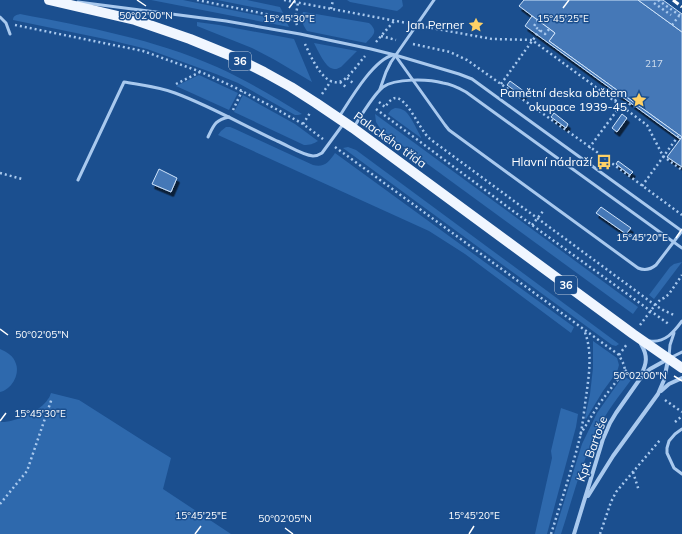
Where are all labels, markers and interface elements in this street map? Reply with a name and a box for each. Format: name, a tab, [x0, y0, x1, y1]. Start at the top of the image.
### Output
text: 50°02'00"N	[119, 9, 173, 22]
text: 15°45'30"E	[263, 12, 315, 25]
text: 15°45'25"E	[537, 12, 589, 25]
place icon: Jan Perner	[467, 16, 485, 34]
place label: Jan Perner	[406, 17, 465, 32]
road number: 36	[229, 52, 251, 70]
house number: 217	[645, 57, 663, 70]
place label: Pamětní deska obětem okupace 1939-45	[500, 85, 627, 114]
place icon: Pamětní deska obětem okupace 1939-45	[630, 91, 648, 109]
street label: Palackého třída	[351, 108, 430, 171]
bus stop icon: Hlavní nádraží	[595, 153, 613, 171]
place label: Hlavní nádraží	[511, 154, 593, 169]
text: 15°45'20"E	[616, 231, 668, 244]
road number: 36	[555, 276, 577, 294]
text: 50°02'05"N	[15, 328, 69, 341]
text: 50°02'00"N	[613, 369, 667, 382]
text: 15°45'30"E	[14, 407, 66, 420]
street label: Kpt. Bartoše	[573, 414, 610, 484]
text: 15°45'25"E	[175, 509, 227, 522]
text: 15°45'20"E	[448, 509, 500, 522]
text: 50°02'05"N	[258, 512, 312, 525]

